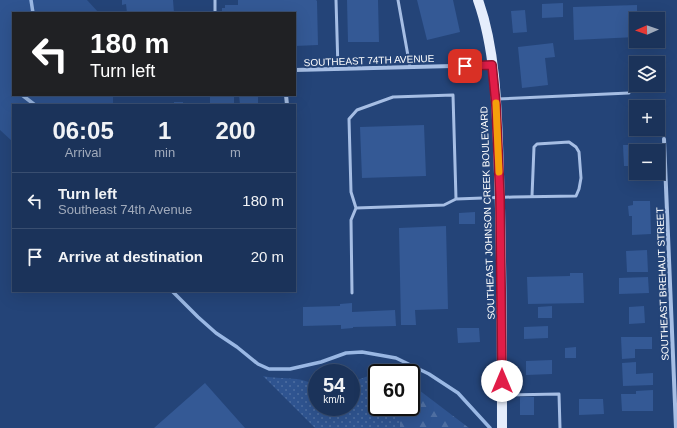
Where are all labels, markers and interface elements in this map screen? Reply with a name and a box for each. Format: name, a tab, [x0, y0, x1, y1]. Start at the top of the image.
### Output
north arrow	[629, 12, 665, 48]
map controls	[629, 12, 665, 180]
icon: left	[24, 28, 76, 80]
text: 180 m	[90, 28, 169, 59]
pin	[448, 49, 482, 83]
street label: SOUTHEAST 74TH AVENUE	[303, 53, 435, 68]
icon: arrive	[454, 55, 476, 77]
button: layers	[629, 56, 665, 92]
text: Turn left	[90, 61, 155, 81]
button: +	[629, 100, 665, 136]
street label: SOUTHEAST JOHNSON CREEK BOULEVARD	[478, 106, 497, 320]
text: 06:05	[52, 117, 114, 144]
text: 1	[158, 117, 171, 144]
text: 200	[216, 117, 256, 144]
button: −	[629, 144, 665, 180]
text: Arrival	[65, 145, 102, 160]
text: min	[154, 145, 175, 160]
text: m	[230, 145, 241, 160]
text: Turn left	[58, 185, 117, 202]
icon: left	[24, 190, 46, 212]
text: 180 m	[242, 192, 284, 209]
text: Southeast 74th Avenue	[58, 202, 192, 217]
street label: SOUTHEAST BREHAUT STREET	[654, 207, 671, 361]
icon: arrive	[24, 246, 46, 268]
text: Arrive at destination	[58, 248, 203, 265]
text: 20 m	[251, 248, 284, 265]
position arrow	[481, 360, 523, 402]
speed limit sign: 60	[368, 364, 420, 416]
text: 54	[323, 374, 345, 396]
text: km/h	[323, 394, 345, 405]

